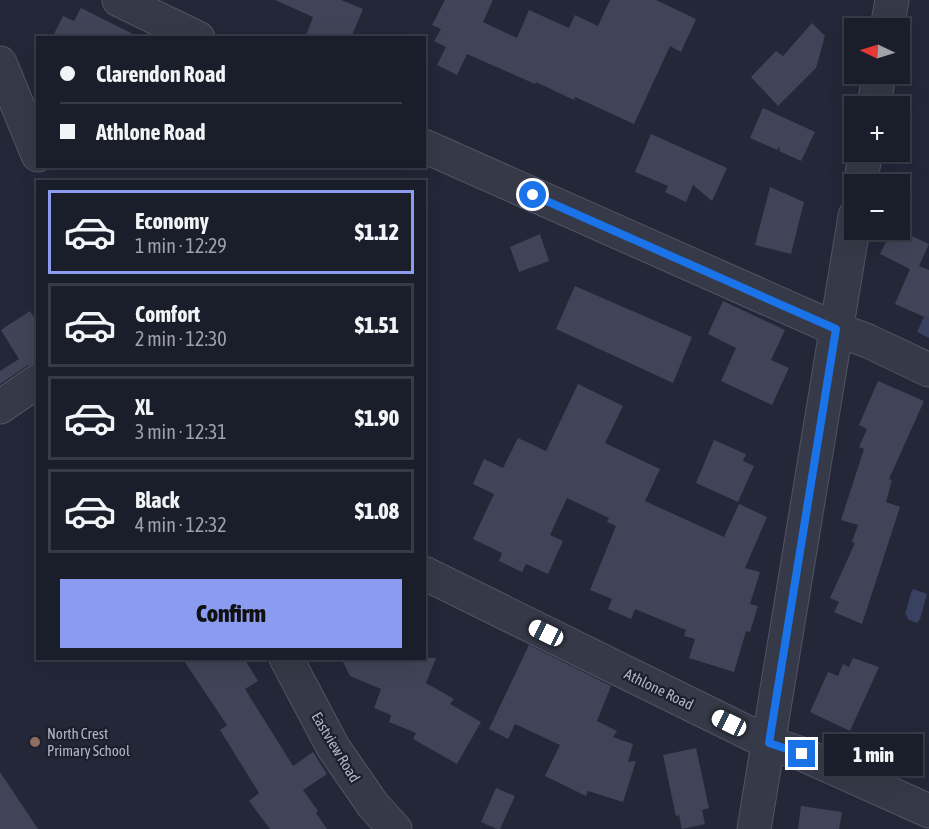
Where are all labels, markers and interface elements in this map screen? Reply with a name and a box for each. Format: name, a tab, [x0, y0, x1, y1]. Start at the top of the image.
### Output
north arrow	[844, 18, 910, 84]
map controls	[844, 18, 910, 240]
text: Clarendon Road	[96, 61, 226, 87]
button: +	[844, 96, 910, 162]
text: Athlone Road	[96, 119, 205, 145]
button: −	[844, 174, 910, 240]
route start	[519, 181, 546, 208]
icon: car	[63, 205, 117, 259]
text: Economy	[135, 208, 209, 234]
text: $1.12	[355, 219, 399, 245]
text: 1 min · 12:29	[135, 234, 227, 257]
icon: car	[63, 298, 117, 352]
text: Comfort	[135, 301, 200, 327]
text: $1.51	[355, 312, 399, 338]
text: 2 min · 12:30	[135, 327, 227, 350]
icon: car	[63, 391, 117, 445]
text: XL	[135, 394, 153, 420]
text: $1.90	[355, 405, 399, 431]
text: 3 min · 12:31	[135, 420, 227, 443]
icon: car	[63, 484, 117, 538]
text: Black	[135, 487, 179, 513]
text: $1.08	[355, 498, 399, 524]
text: 4 min · 12:32	[135, 513, 227, 536]
button: Confirm	[60, 579, 402, 648]
car	[526, 617, 566, 649]
street label: Athlone Road	[622, 665, 696, 713]
car	[709, 707, 749, 739]
street label: Eastview Road	[308, 709, 364, 785]
place label: North Crest Primary School	[47, 725, 130, 759]
callout: 1 min	[823, 733, 922, 775]
marker: North Crest Primary School	[28, 735, 42, 749]
route end	[788, 740, 815, 767]
text: 1 min	[853, 743, 894, 766]

